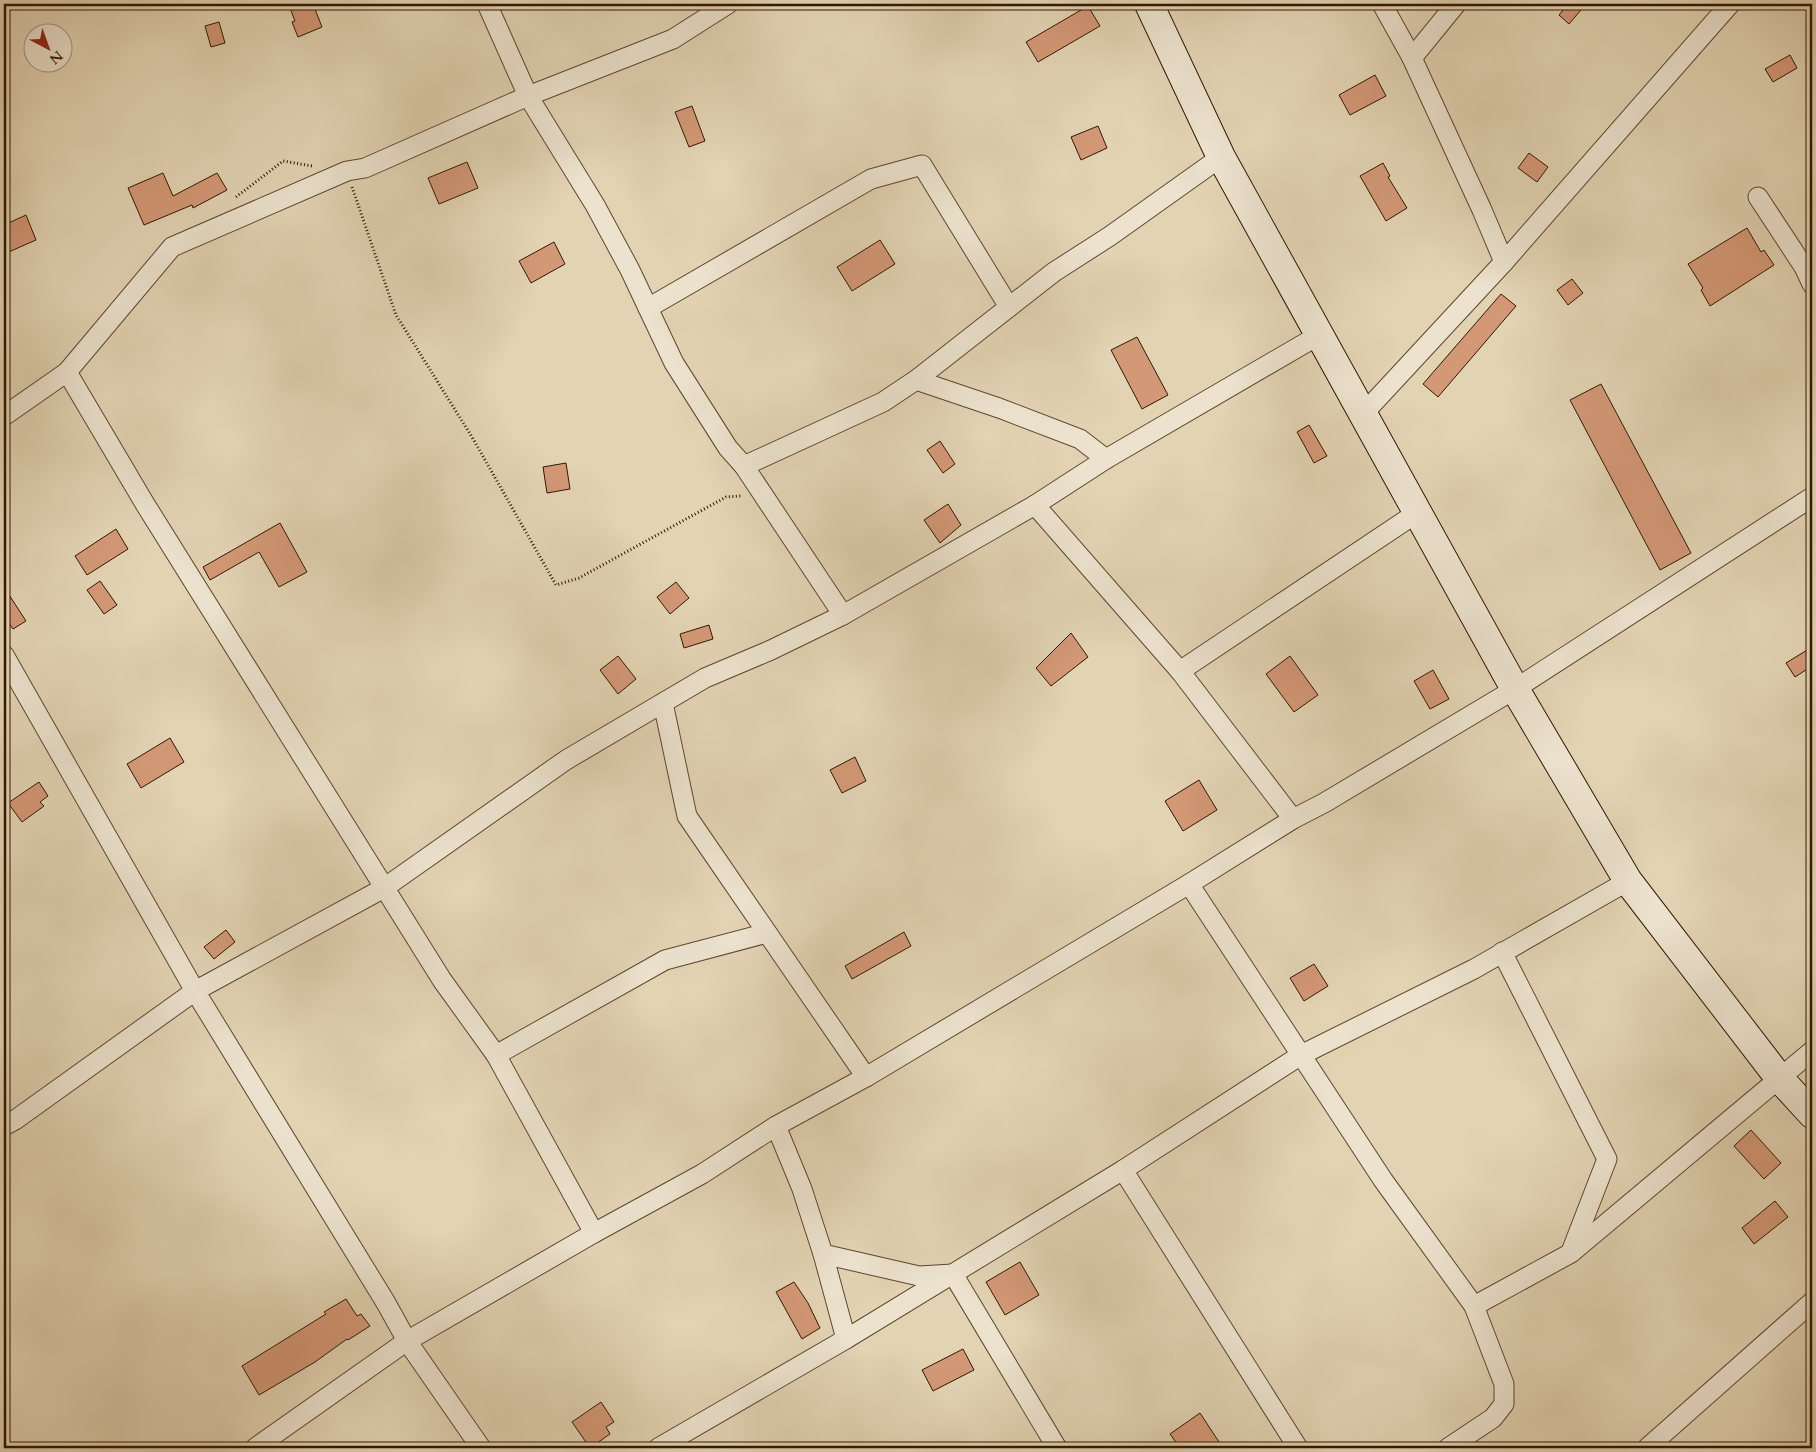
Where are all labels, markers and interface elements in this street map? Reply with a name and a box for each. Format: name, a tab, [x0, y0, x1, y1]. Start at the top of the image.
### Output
north arrow	[22, 22, 72, 72]
text: N	[45, 46, 67, 69]

